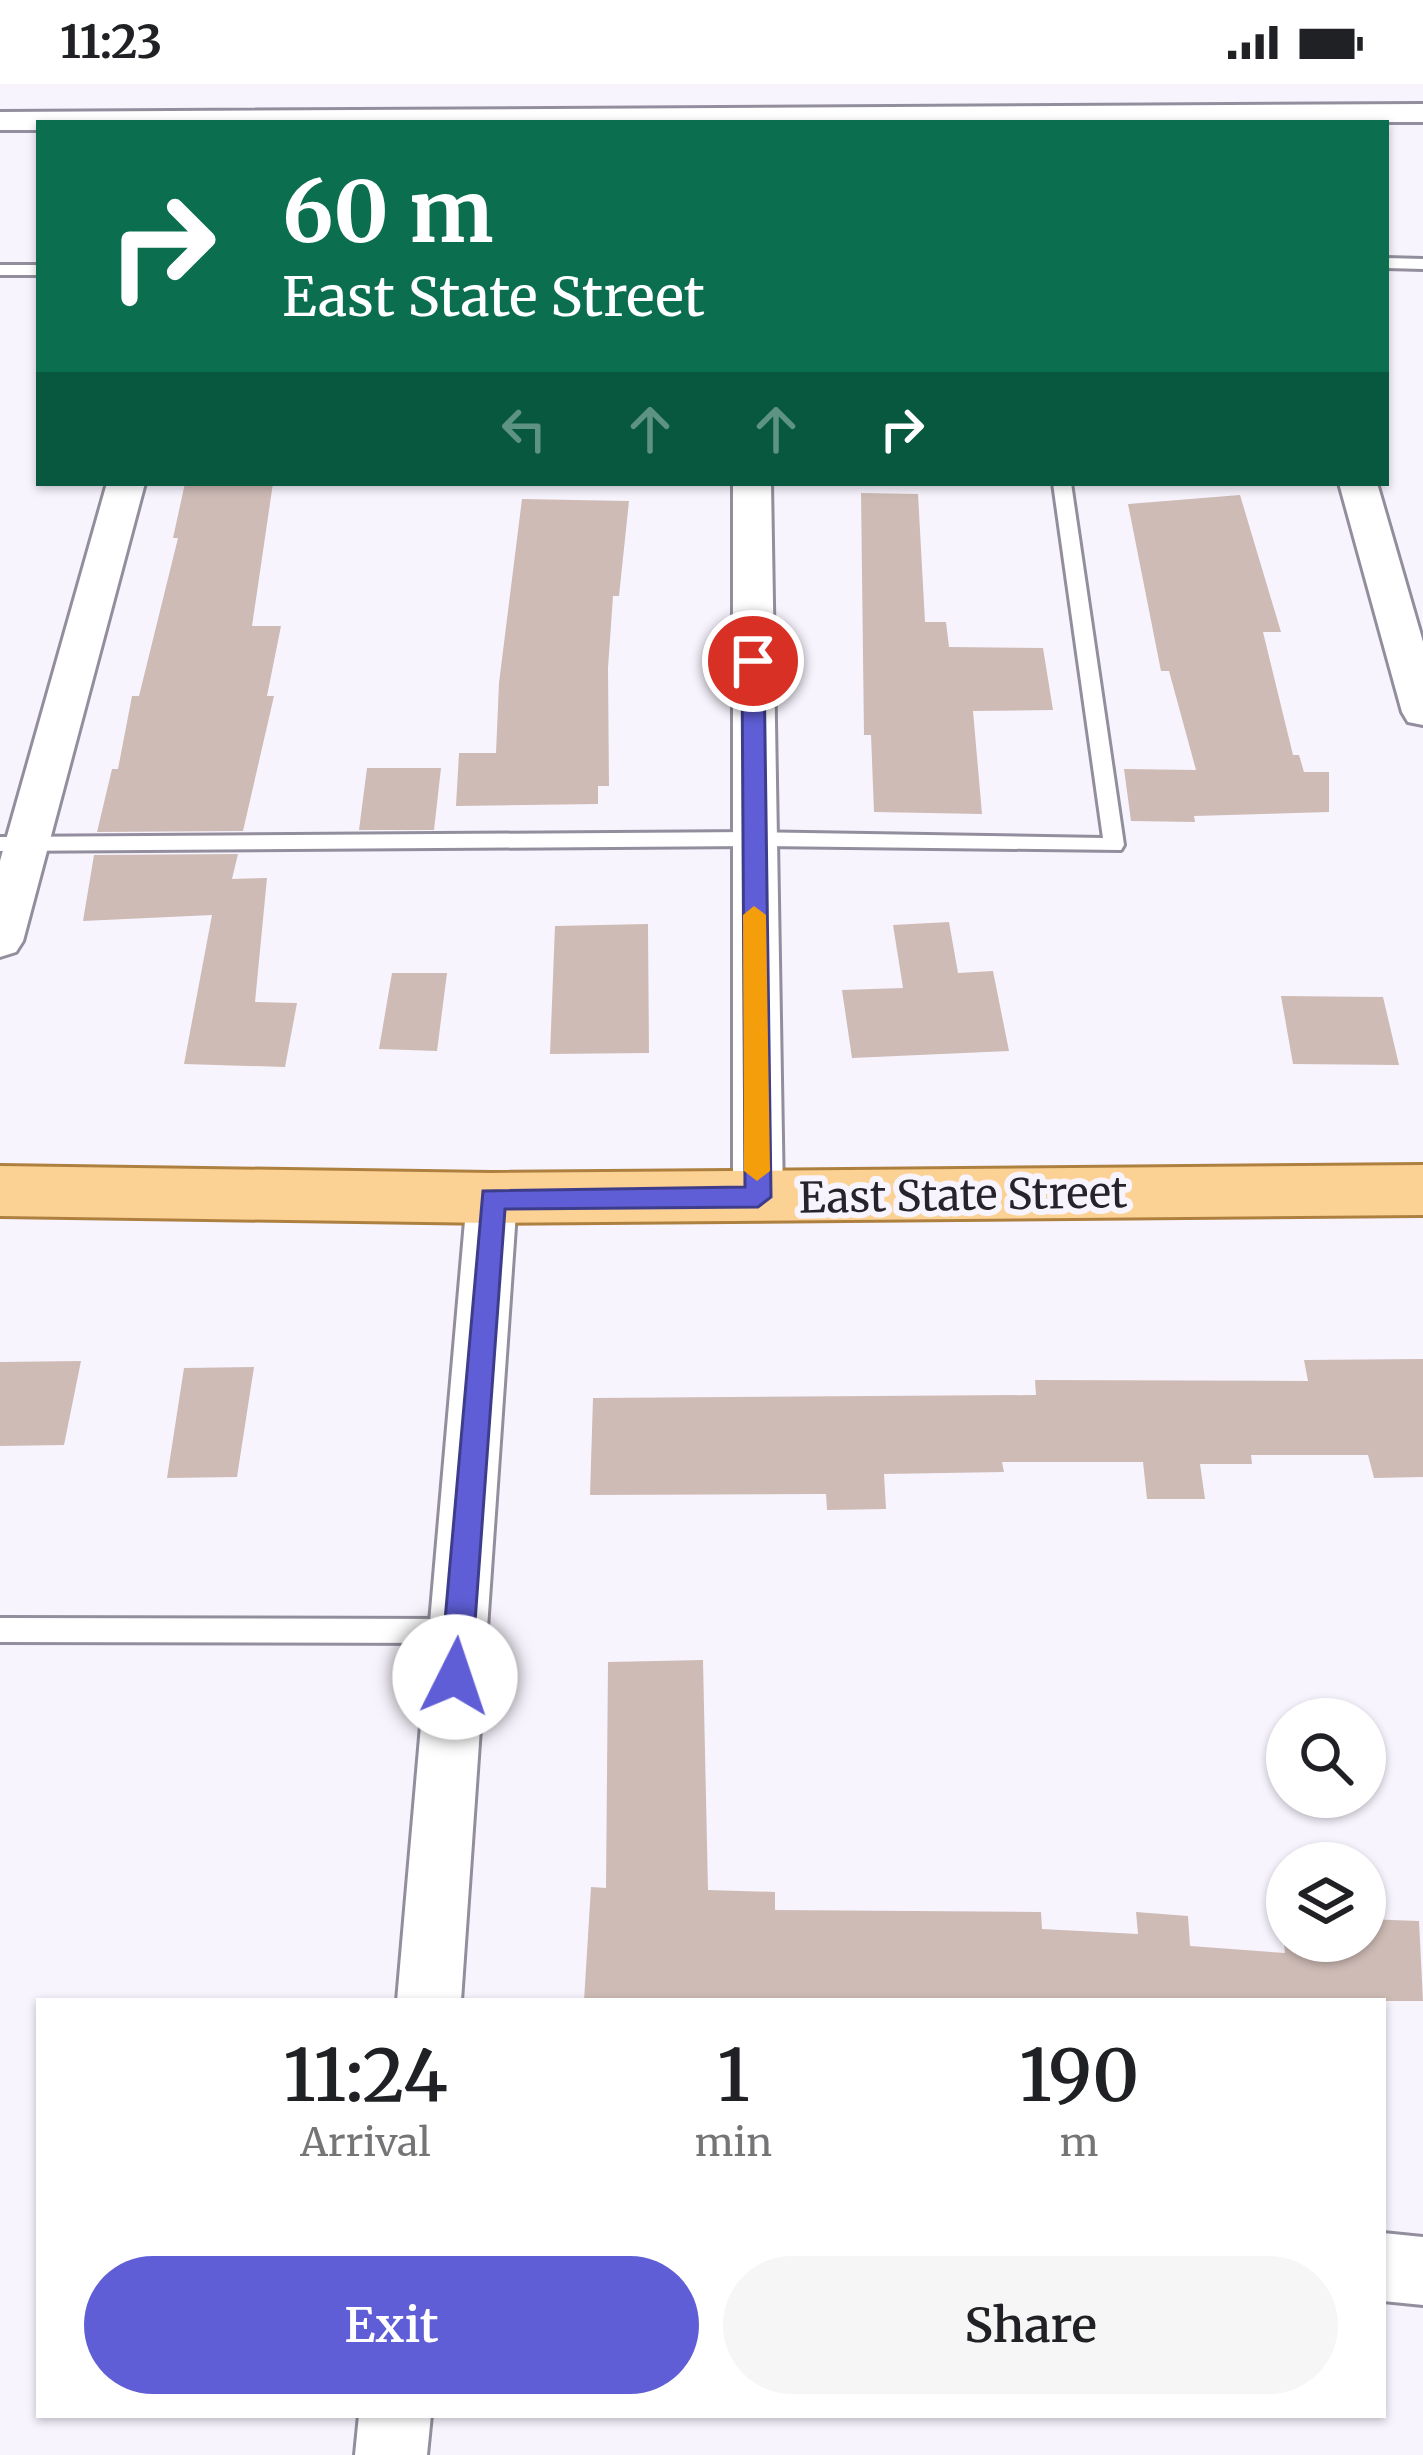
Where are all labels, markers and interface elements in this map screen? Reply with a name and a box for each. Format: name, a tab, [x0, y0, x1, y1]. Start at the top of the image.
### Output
text: 11:23	[60, 14, 162, 70]
text: 60 m	[282, 159, 493, 265]
icon: right	[84, 168, 240, 324]
text: East State Street	[282, 263, 705, 331]
icon: left	[491, 396, 557, 462]
icon: ahead	[617, 396, 683, 462]
icon: ahead	[743, 396, 809, 462]
icon: right	[869, 396, 935, 462]
pin	[702, 610, 804, 712]
icon: arrive	[720, 628, 786, 694]
street label: East State Street	[798, 1166, 1128, 1224]
position arrow	[392, 1614, 518, 1740]
map controls	[1266, 1698, 1386, 1962]
button: search	[1266, 1698, 1386, 1818]
button: layers	[1266, 1842, 1386, 1962]
text: 11:24	[283, 2030, 448, 2121]
text: 1	[717, 2030, 750, 2121]
text: 190	[1019, 2030, 1139, 2121]
text: Arrival	[300, 2118, 431, 2167]
text: min	[695, 2118, 772, 2167]
text: m	[1060, 2118, 1098, 2167]
button: Exit	[84, 2256, 699, 2394]
button: Share	[723, 2256, 1338, 2394]

